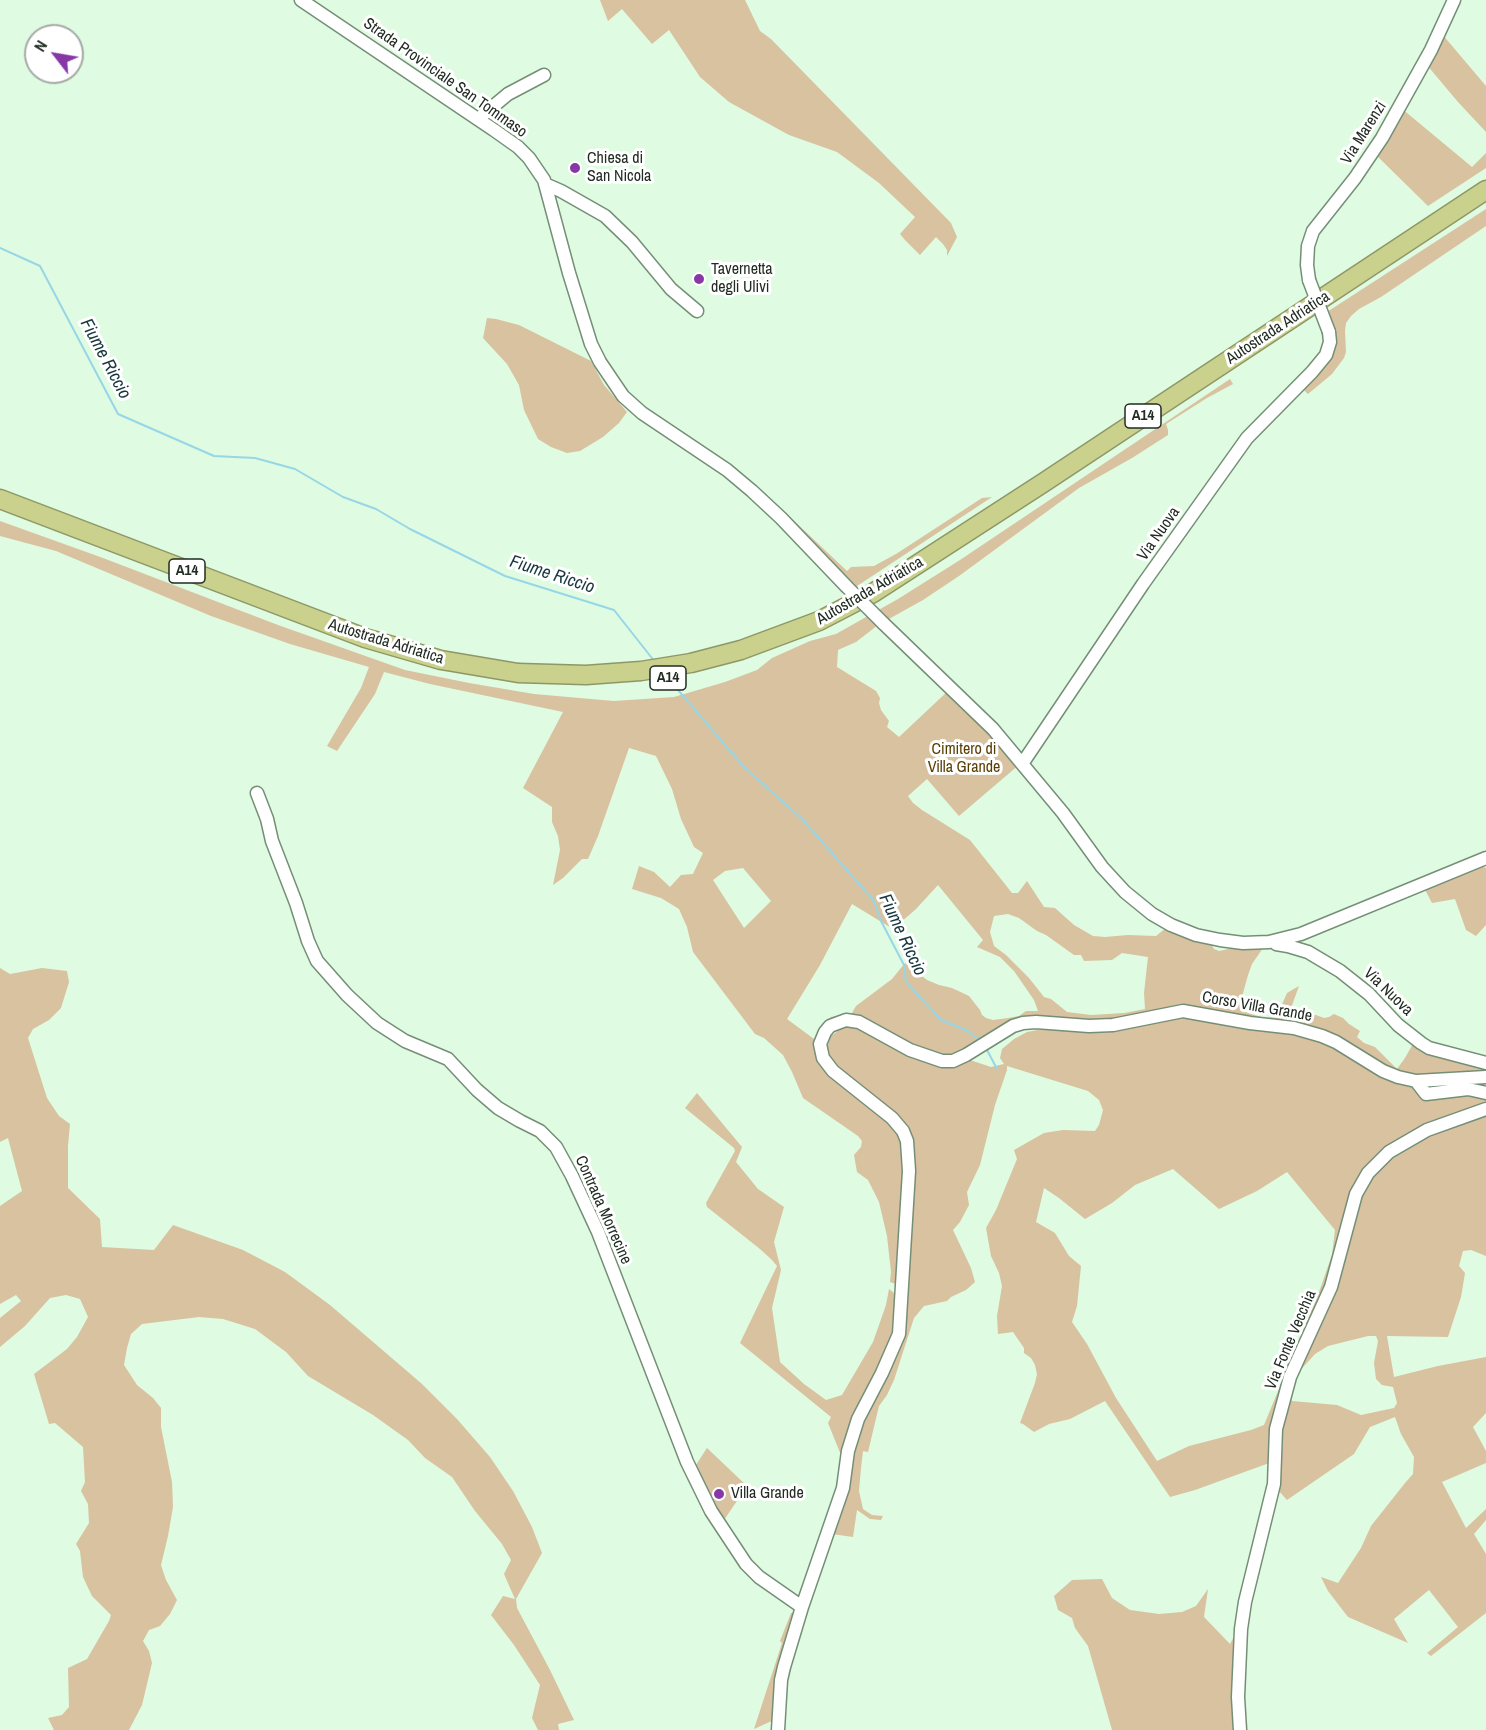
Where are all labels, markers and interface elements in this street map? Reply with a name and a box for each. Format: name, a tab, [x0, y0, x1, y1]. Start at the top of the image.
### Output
street label: Strada Provinciale San Tommaso	[359, 14, 531, 142]
north arrow	[24, 24, 84, 84]
text: N	[28, 36, 52, 55]
street label: Via Marenzi	[1337, 98, 1391, 168]
place label: Chiesa di San Nicola	[587, 149, 651, 187]
marker: Chiesa di San Nicola	[568, 161, 582, 175]
place label: Tavernetta degli Ulivi	[711, 260, 773, 298]
marker: Tavernetta degli Ulivi	[692, 272, 706, 286]
street label: Autostrada Adriatica	[1223, 287, 1333, 369]
water label: Fiume Riccio	[75, 315, 135, 403]
road number: A14	[1125, 404, 1161, 428]
street label: Via Nuova	[1134, 503, 1184, 565]
water label: Fiume Riccio	[507, 551, 597, 599]
street label: Autostrada Adriatica	[813, 553, 927, 629]
road number: A14	[169, 559, 205, 583]
street label: Autostrada Adriatica	[326, 615, 446, 669]
road number: A14	[650, 666, 686, 690]
park label: Cimitero di Villa Grande	[928, 740, 1000, 778]
water label: Fiume Riccio	[874, 891, 930, 979]
street label: Via Nuova	[1359, 964, 1417, 1020]
street label: Corso Villa Grande	[1201, 988, 1313, 1026]
street label: Contrada Morrecine	[571, 1153, 635, 1267]
street label: Via Fonte Vecchia	[1261, 1287, 1321, 1393]
place label: Villa Grande	[731, 1484, 804, 1504]
marker: Villa Grande	[712, 1487, 726, 1501]

